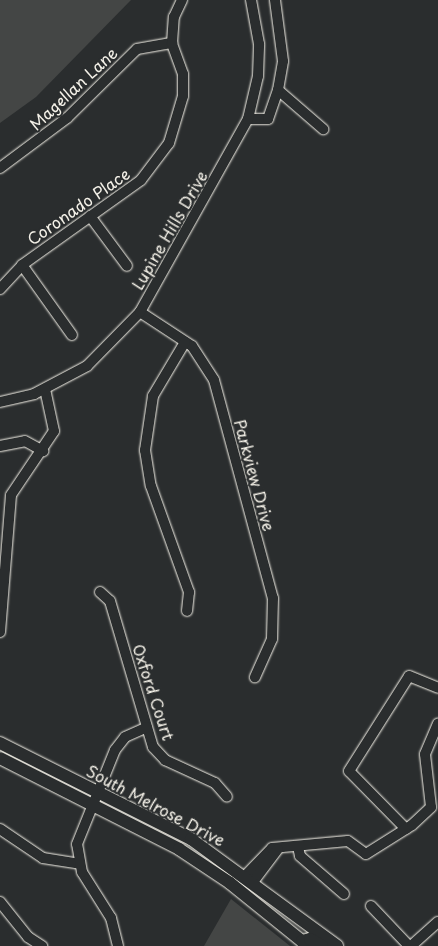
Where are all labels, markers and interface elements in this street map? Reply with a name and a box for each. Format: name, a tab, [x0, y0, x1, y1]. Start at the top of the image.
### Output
street label: Magellan Lane	[25, 42, 121, 134]
street label: Coronado Place	[23, 163, 133, 249]
street label: Lupine Hills Drive	[127, 167, 211, 293]
street label: Parkview Drive	[231, 417, 279, 533]
street label: Oxford Court	[129, 641, 179, 743]
street label: South Melrose Drive	[83, 760, 229, 850]

